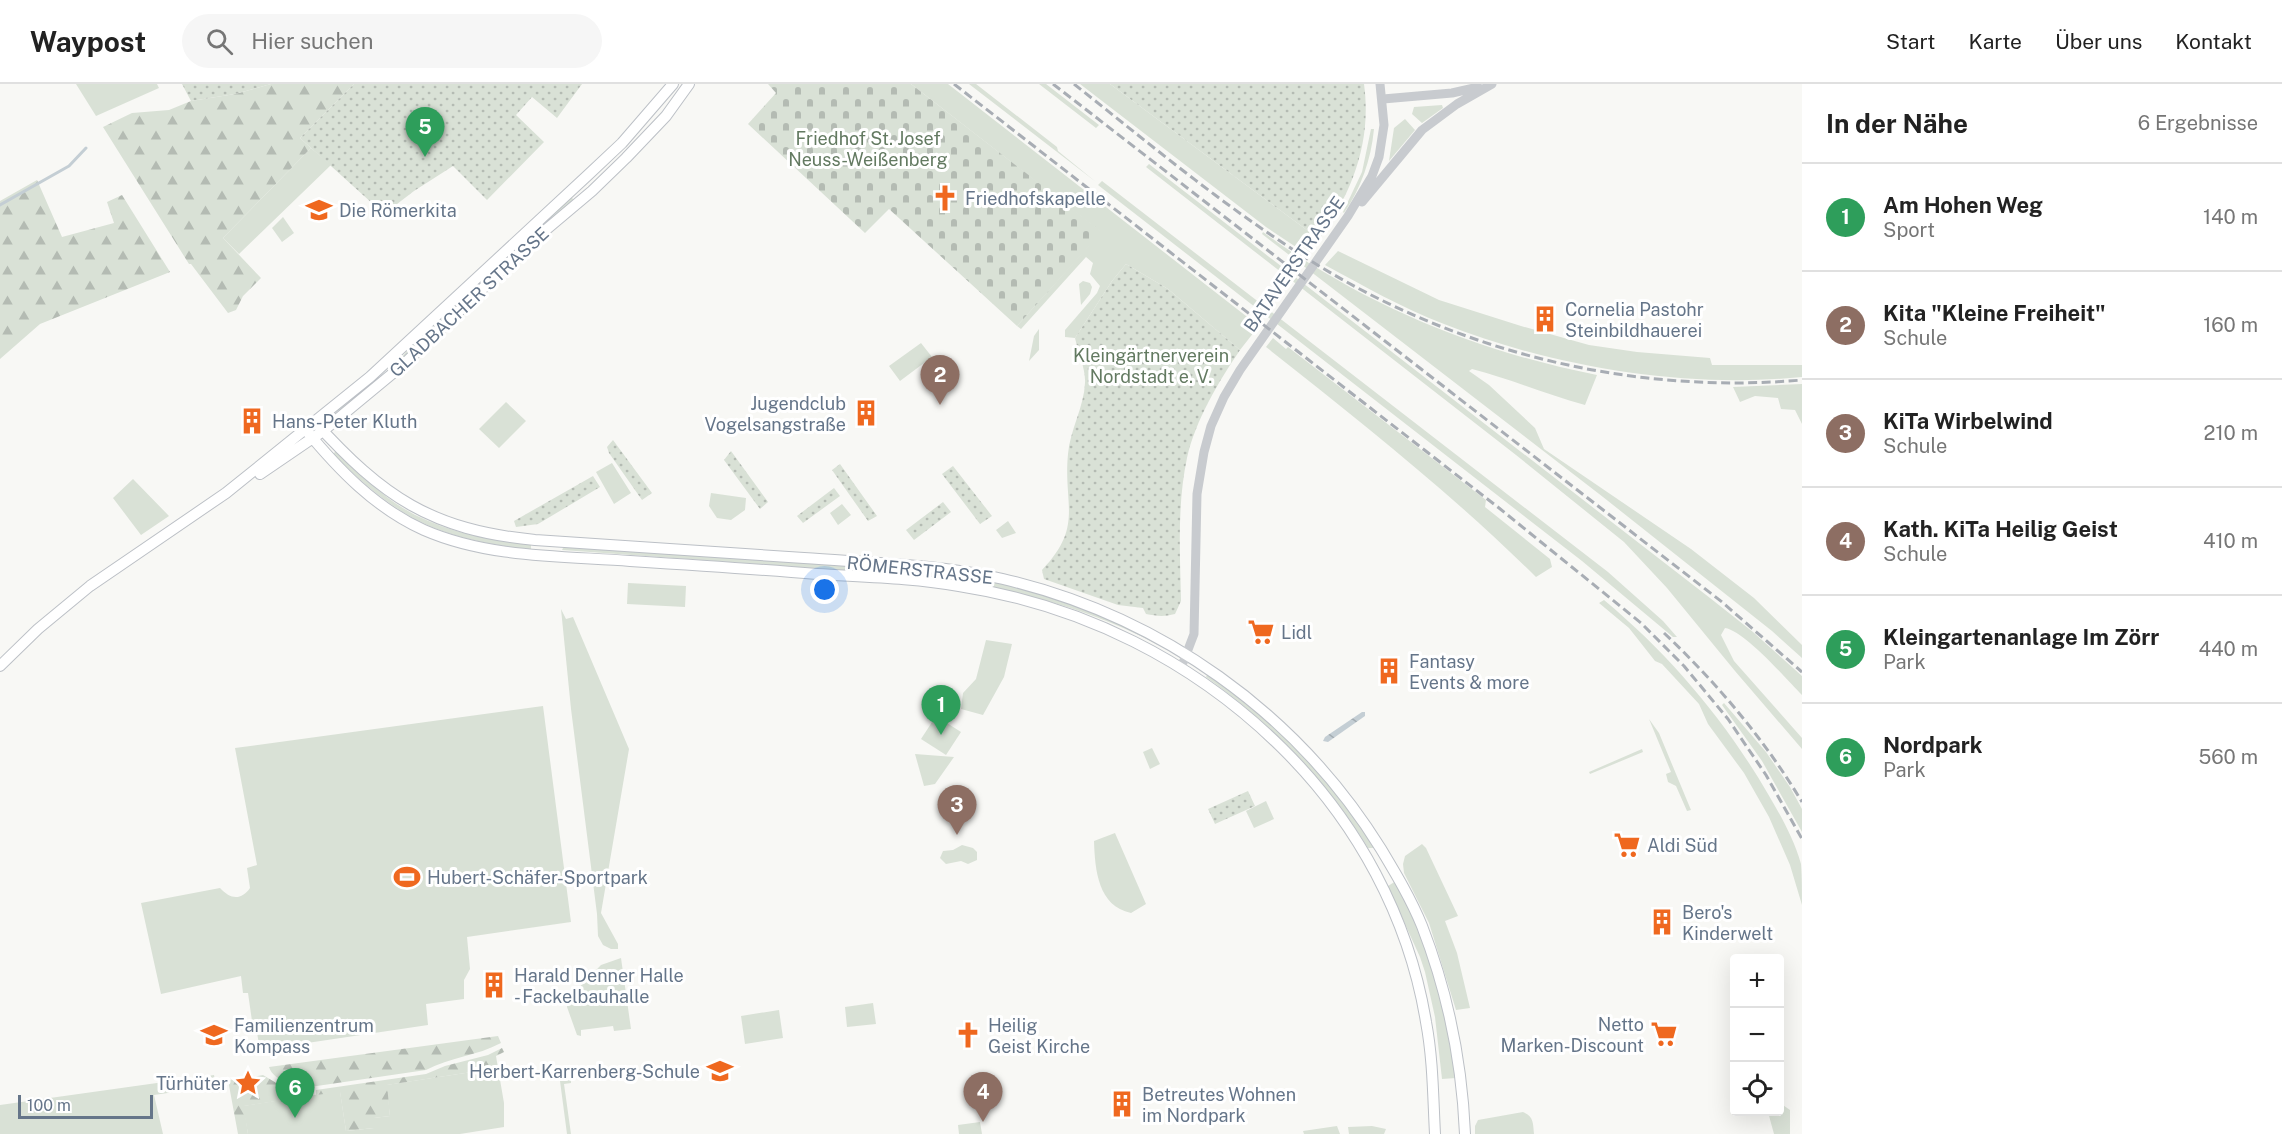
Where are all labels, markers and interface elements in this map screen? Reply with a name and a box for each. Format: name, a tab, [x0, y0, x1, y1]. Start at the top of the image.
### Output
search box	[182, 14, 602, 68]
text: Waypost	[30, 25, 146, 58]
icon: search	[203, 25, 236, 58]
text: Hier suchen	[251, 28, 373, 54]
text: Start	[1886, 29, 1935, 54]
text: Karte	[1968, 29, 2022, 54]
text: Über uns	[2055, 29, 2142, 54]
text: Kontakt	[2175, 29, 2252, 54]
pin: 5	[406, 107, 444, 157]
text: In der Nähe	[1826, 108, 1968, 139]
text: 6 Ergebnisse	[2138, 111, 2258, 135]
park label: Friedhof St. Josef Neuss-Weißenberg	[788, 128, 948, 170]
church icon: Friedhofskapelle	[930, 183, 960, 213]
place label: Friedhofskapelle	[965, 188, 1106, 209]
street label: BATAVERSTRASSE	[1239, 192, 1349, 336]
text: Am Hohen Weg	[1883, 192, 2043, 218]
school or university icon: Die Römerkita	[304, 195, 334, 225]
place label: Die Römerkita	[339, 200, 457, 221]
text: 1	[1841, 205, 1850, 229]
text: 140 m	[2203, 205, 2258, 229]
text: Sport	[1883, 218, 1935, 242]
street label: GLADBACHER STRASSE	[385, 223, 553, 381]
place label: Cornelia Pastohr Steinbildhauerei	[1565, 299, 1704, 341]
text: Kita "Kleine Freiheit"	[1883, 300, 2106, 326]
building icon: Cornelia Pastohr Steinbildhauerei	[1530, 304, 1560, 334]
text: 2	[1839, 313, 1852, 337]
text: 160 m	[2203, 313, 2258, 337]
text: Schule	[1883, 326, 1947, 350]
park label: Kleingärtnerverein Nordstadt e. V.	[1073, 345, 1229, 387]
pin: 2	[920, 356, 960, 405]
place label: Jugendclub Vogelsangstraße	[705, 393, 846, 435]
building icon: Jugendclub Vogelsangstraße	[851, 398, 881, 428]
building icon: Hans-Peter Kluth	[237, 406, 267, 436]
text: KiTa Wirbelwind	[1883, 408, 2053, 434]
place label: Hans-Peter Kluth	[272, 411, 417, 432]
text: 3	[1839, 421, 1852, 445]
text: 210 m	[2204, 421, 2258, 445]
text: Schule	[1883, 434, 1947, 458]
text: Kath. KiTa Heilig Geist	[1883, 516, 2118, 542]
text: 4	[1839, 529, 1852, 553]
text: 410 m	[2203, 529, 2258, 553]
text: Schule	[1883, 542, 1947, 566]
street label: RÖMERSTRASSE	[846, 551, 994, 588]
your location	[810, 575, 839, 604]
supermarket icon: Lidl	[1246, 617, 1276, 647]
place label: Lidl	[1281, 622, 1312, 643]
text: Kleingartenanlage Im Zörr	[1883, 624, 2159, 650]
text: 5	[1839, 637, 1852, 661]
text: 440 m	[2198, 637, 2258, 661]
text: Park	[1883, 650, 1926, 674]
place label: Fantasy Events & more	[1409, 651, 1529, 693]
building icon: Fantasy Events & more	[1374, 656, 1404, 686]
pin: 1	[922, 686, 960, 735]
text: Nordpark	[1883, 732, 1983, 758]
text: 6	[1839, 745, 1852, 769]
text: 560 m	[2198, 745, 2258, 769]
text: Park	[1883, 758, 1926, 782]
pin: 3	[938, 786, 976, 835]
supermarket icon: Aldi Süd	[1612, 830, 1642, 860]
place label: Aldi Süd	[1647, 835, 1718, 856]
sports icon: Hubert-Schäfer-Sportpark	[392, 862, 422, 892]
place label: Hubert-Schäfer-Sportpark	[427, 867, 648, 888]
place label: Bero's Kinderwelt	[1682, 902, 1773, 944]
building icon: Bero's Kinderwelt	[1647, 907, 1677, 937]
map controls	[1730, 954, 1784, 1116]
button: +	[1730, 954, 1784, 1008]
place label: Harald Denner Halle - Fackelbauhalle	[514, 965, 684, 1007]
building icon: Harald Denner Halle - Fackelbauhalle	[479, 970, 509, 1000]
button: −	[1730, 1008, 1784, 1062]
place label: Netto Marken-Discount	[1501, 1014, 1644, 1056]
place label: Familienzentrum Kompass	[234, 1015, 374, 1057]
place label: Heilig Geist Kirche	[988, 1015, 1090, 1057]
supermarket icon: Netto Marken-Discount	[1649, 1019, 1679, 1049]
school or university icon: Familienzentrum Kompass	[199, 1020, 229, 1050]
church icon: Heilig Geist Kirche	[953, 1020, 983, 1050]
school or university icon: Herbert-Karrenberg-Schule	[705, 1056, 735, 1086]
place label: Herbert-Karrenberg-Schule	[469, 1061, 700, 1082]
button: locate	[1730, 1062, 1784, 1116]
place icon: Türhüter	[233, 1068, 263, 1098]
pin: 6	[276, 1068, 314, 1118]
pin: 4	[964, 1072, 1002, 1122]
place label: Türhüter	[156, 1073, 228, 1094]
place label: Betreutes Wohnen im Nordpark	[1142, 1084, 1296, 1126]
building icon: Betreutes Wohnen im Nordpark	[1107, 1089, 1137, 1119]
scale bar	[18, 1092, 153, 1120]
text: 100 m	[27, 1096, 71, 1115]

